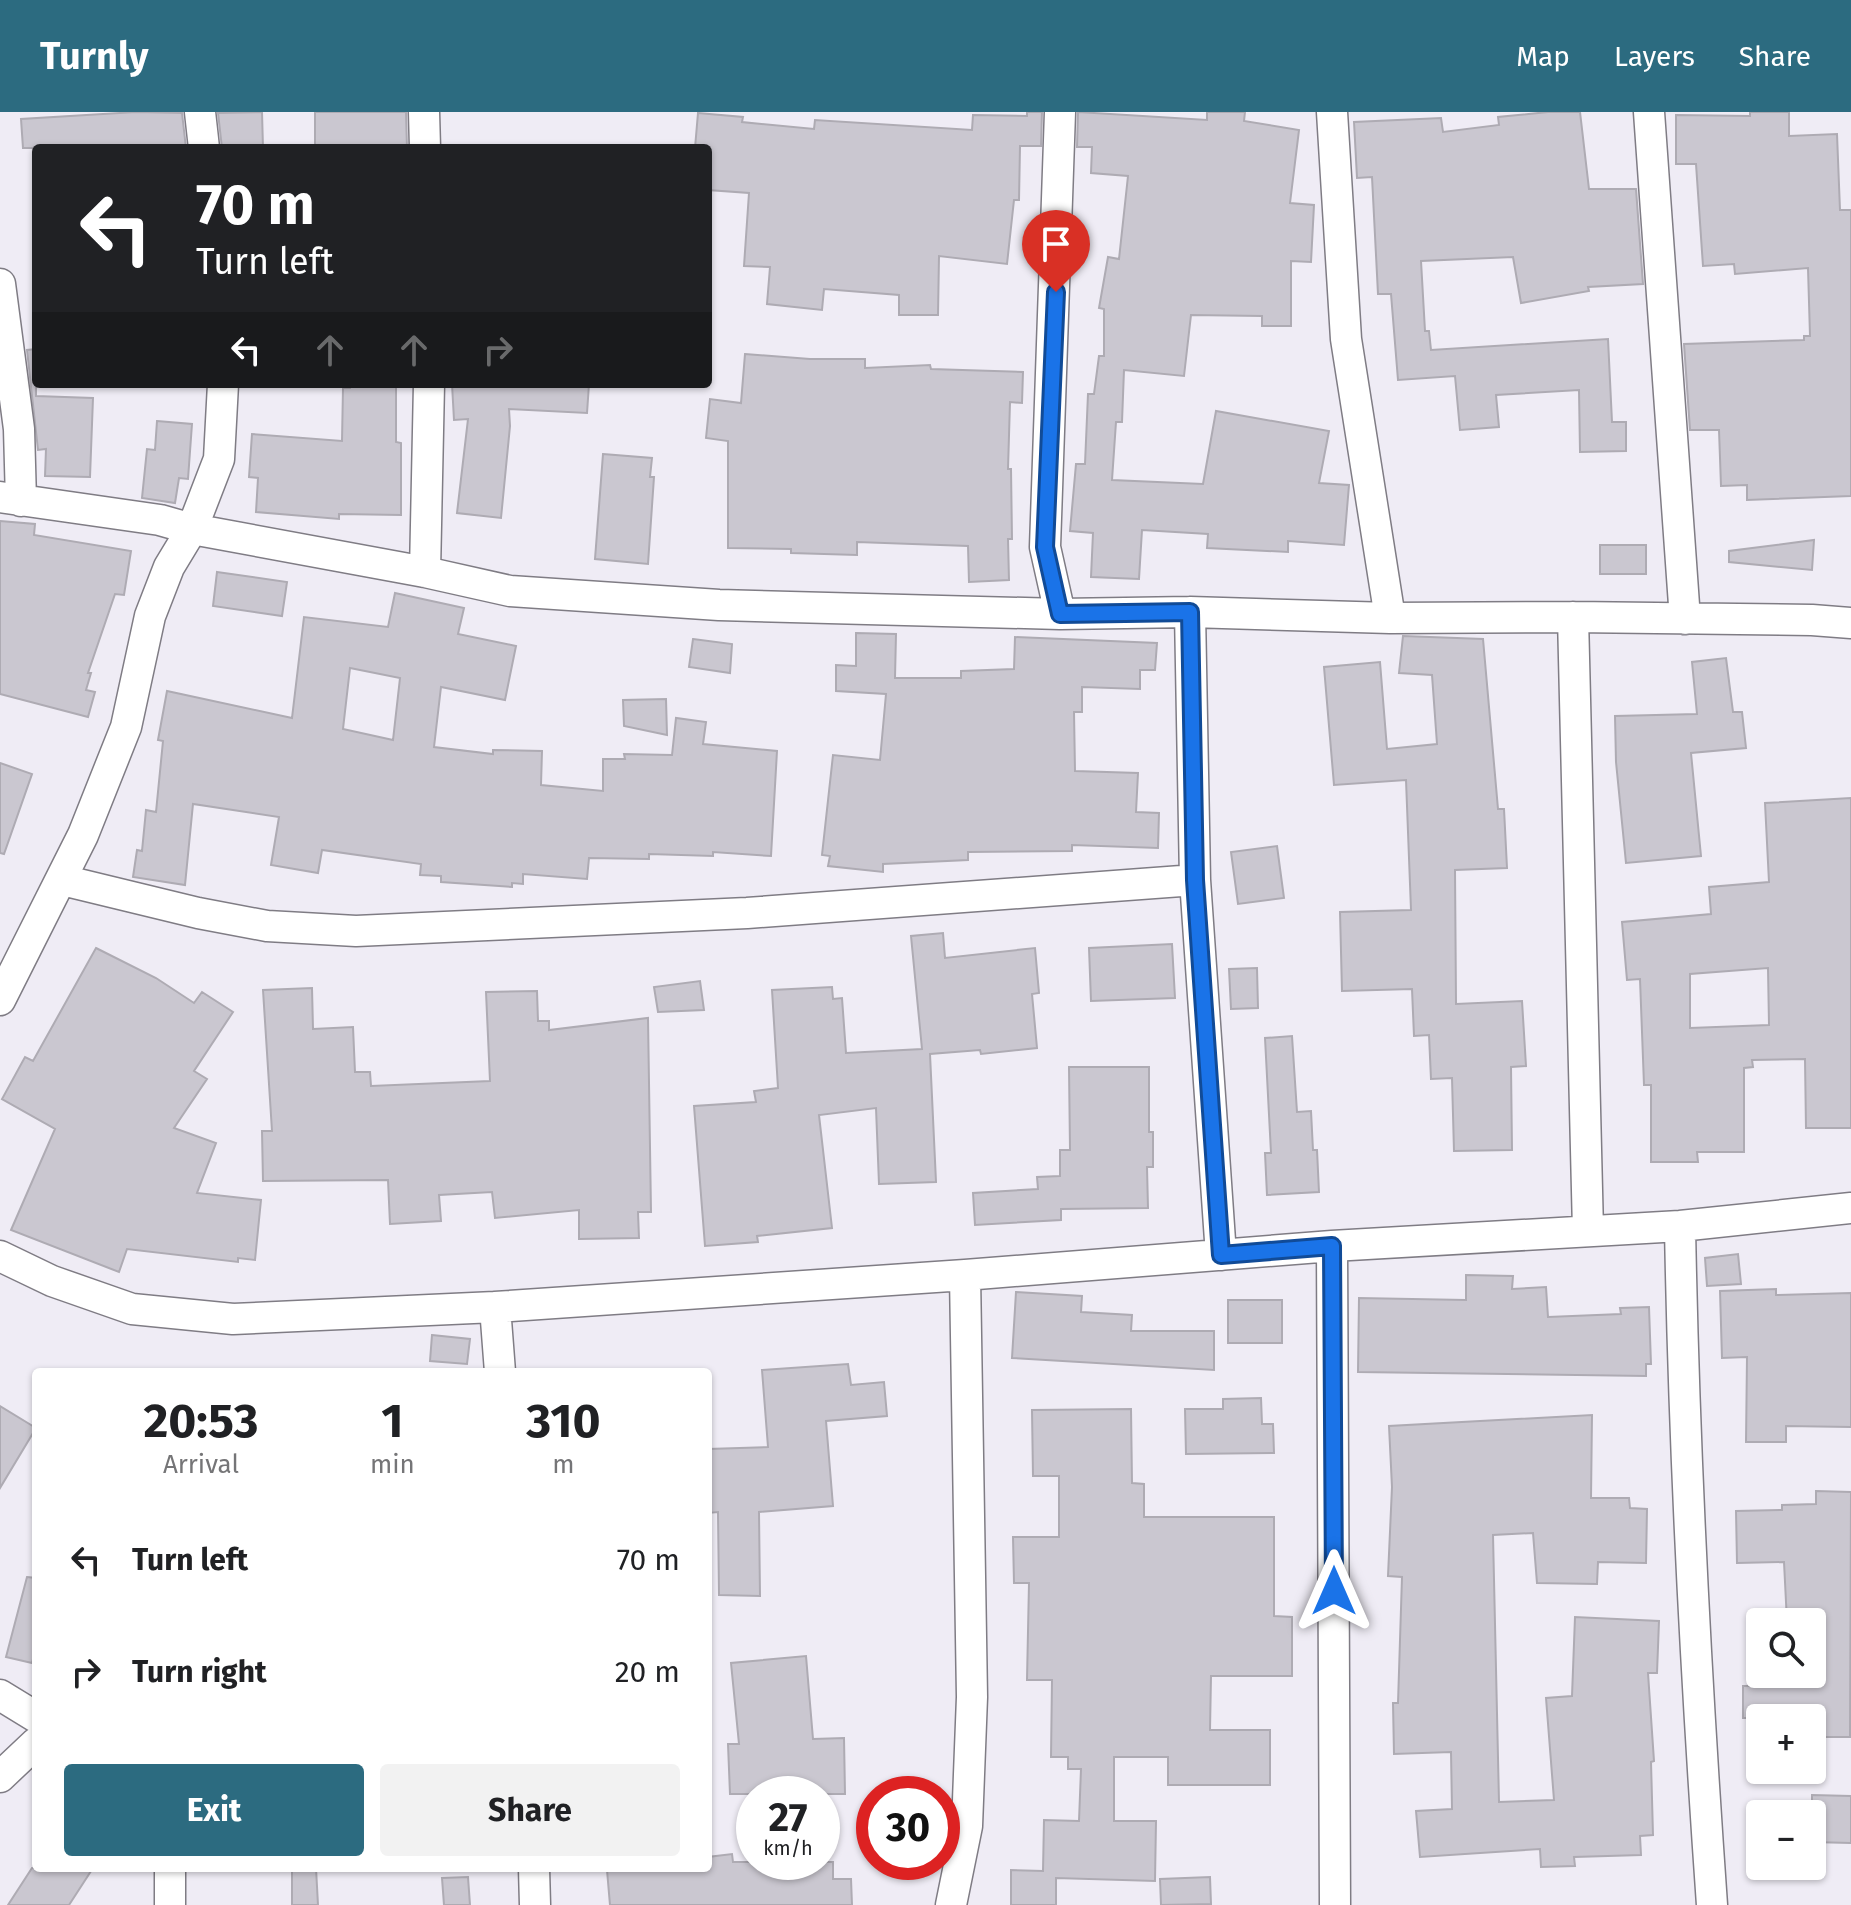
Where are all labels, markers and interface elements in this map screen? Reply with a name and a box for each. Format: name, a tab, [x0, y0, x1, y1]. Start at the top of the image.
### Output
text: Turnly	[40, 33, 149, 79]
text: Map	[1516, 40, 1570, 73]
text: Layers	[1614, 40, 1695, 73]
text: Share	[1739, 40, 1811, 73]
text: 70 m	[196, 172, 315, 239]
icon: left	[64, 176, 168, 280]
pin	[1022, 210, 1090, 292]
icon: arrive	[1034, 222, 1078, 266]
text: Turn left	[196, 240, 334, 284]
icon: left	[224, 328, 268, 372]
icon: ahead	[308, 328, 352, 372]
icon: ahead	[392, 328, 436, 372]
icon: right	[476, 328, 520, 372]
text: 20:53	[143, 1392, 259, 1450]
text: 1	[381, 1392, 404, 1450]
text: 310	[526, 1392, 601, 1450]
text: Arrival	[163, 1449, 239, 1480]
text: min	[370, 1449, 415, 1480]
text: m	[552, 1449, 575, 1480]
icon: left	[64, 1538, 108, 1582]
text: Turn left	[132, 1542, 248, 1578]
text: 70 m	[617, 1542, 680, 1578]
position arrow	[1292, 1549, 1376, 1633]
map controls	[1746, 1608, 1826, 1880]
button: search	[1746, 1608, 1826, 1688]
icon: right	[64, 1650, 108, 1694]
text: Turn right	[132, 1654, 267, 1690]
text: 20 m	[615, 1654, 680, 1690]
button: +	[1746, 1704, 1826, 1784]
button: Exit	[64, 1764, 364, 1856]
button: Share	[380, 1764, 680, 1856]
speed limit sign: 30	[856, 1776, 960, 1880]
text: 27	[769, 1794, 808, 1842]
button: −	[1746, 1800, 1826, 1880]
text: km/h	[763, 1836, 813, 1860]

